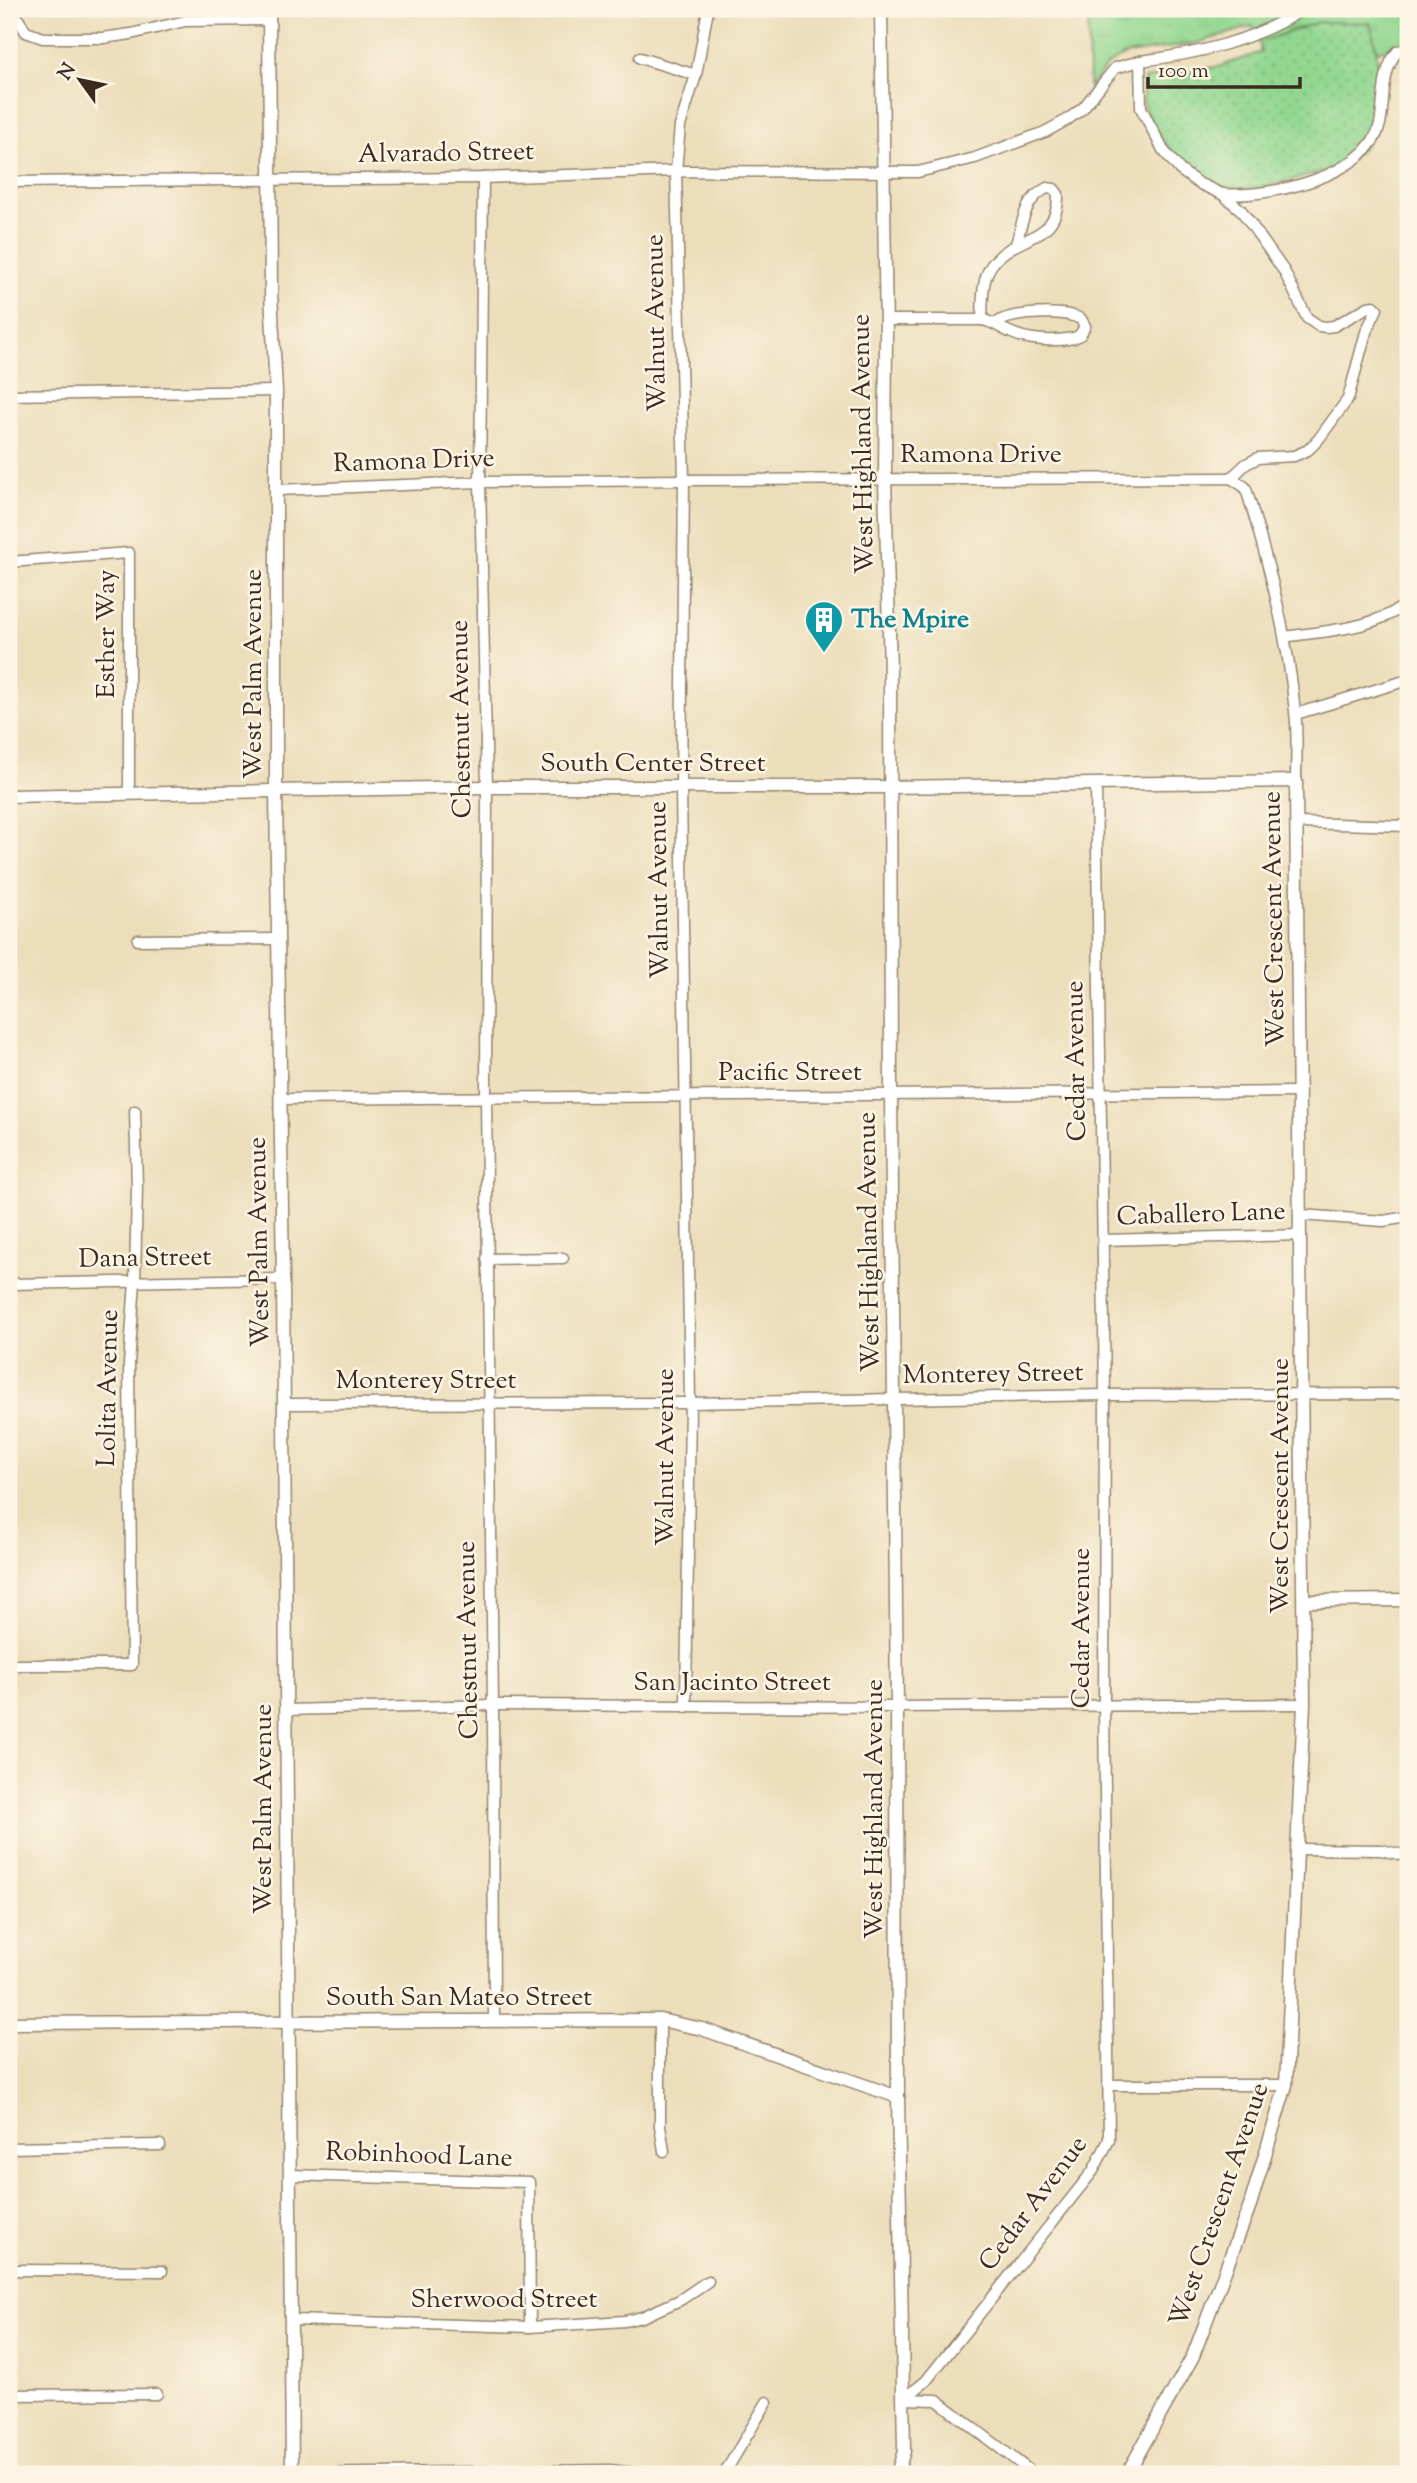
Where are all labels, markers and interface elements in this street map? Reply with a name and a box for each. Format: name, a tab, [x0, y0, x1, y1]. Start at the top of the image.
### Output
north arrow	[46, 46, 116, 116]
scale bar	[1148, 46, 1300, 90]
text: 100 m	[1158, 57, 1209, 87]
text: N	[52, 58, 83, 86]
street label: Alvarado Street	[358, 134, 534, 174]
street label: Walnut Avenue	[637, 234, 677, 412]
street label: West Highland Avenue	[843, 314, 885, 574]
street label: Ramona Drive	[900, 437, 1062, 474]
street label: Ramona Drive	[333, 441, 495, 483]
street label: Esther Way	[89, 569, 126, 699]
street label: West Palm Avenue	[236, 569, 273, 779]
building icon: The Mpire	[803, 599, 845, 654]
place label: The Mpire	[851, 602, 969, 639]
street label: Chestnut Avenue	[442, 619, 482, 819]
street label: South Center Street	[540, 746, 766, 783]
street label: West Crescent Avenue	[1254, 791, 1296, 1047]
street label: Walnut Avenue	[640, 801, 680, 979]
street label: Cedar Avenue	[1057, 980, 1097, 1142]
street label: Pacific Street	[718, 1055, 862, 1092]
street label: West Highland Avenue	[849, 1112, 891, 1372]
street label: West Palm Avenue	[240, 1136, 280, 1348]
street label: Caballero Lane	[1116, 1194, 1286, 1236]
street label: Dana Street	[78, 1239, 212, 1279]
street label: Lolita Avenue	[89, 1309, 129, 1467]
street label: Monterey Street	[902, 1355, 1084, 1395]
street label: West Crescent Avenue	[1263, 1358, 1300, 1614]
street label: Monterey Street	[336, 1363, 517, 1400]
street label: Walnut Avenue	[648, 1368, 685, 1546]
street label: Chestnut Avenue	[449, 1540, 489, 1740]
street label: Cedar Avenue	[1064, 1548, 1101, 1708]
street label: San Jacinto Street	[633, 1665, 831, 1702]
street label: West Highland Avenue	[857, 1679, 894, 1939]
street label: West Palm Avenue	[246, 1704, 283, 1914]
street label: South San Mateo Street	[326, 1980, 592, 2017]
street label: West Crescent Avenue	[1161, 2078, 1279, 2332]
street label: Cedar Avenue	[971, 2129, 1097, 2279]
street label: Robinhood Lane	[325, 2134, 513, 2178]
street label: Sherwood Street	[411, 2282, 598, 2319]

